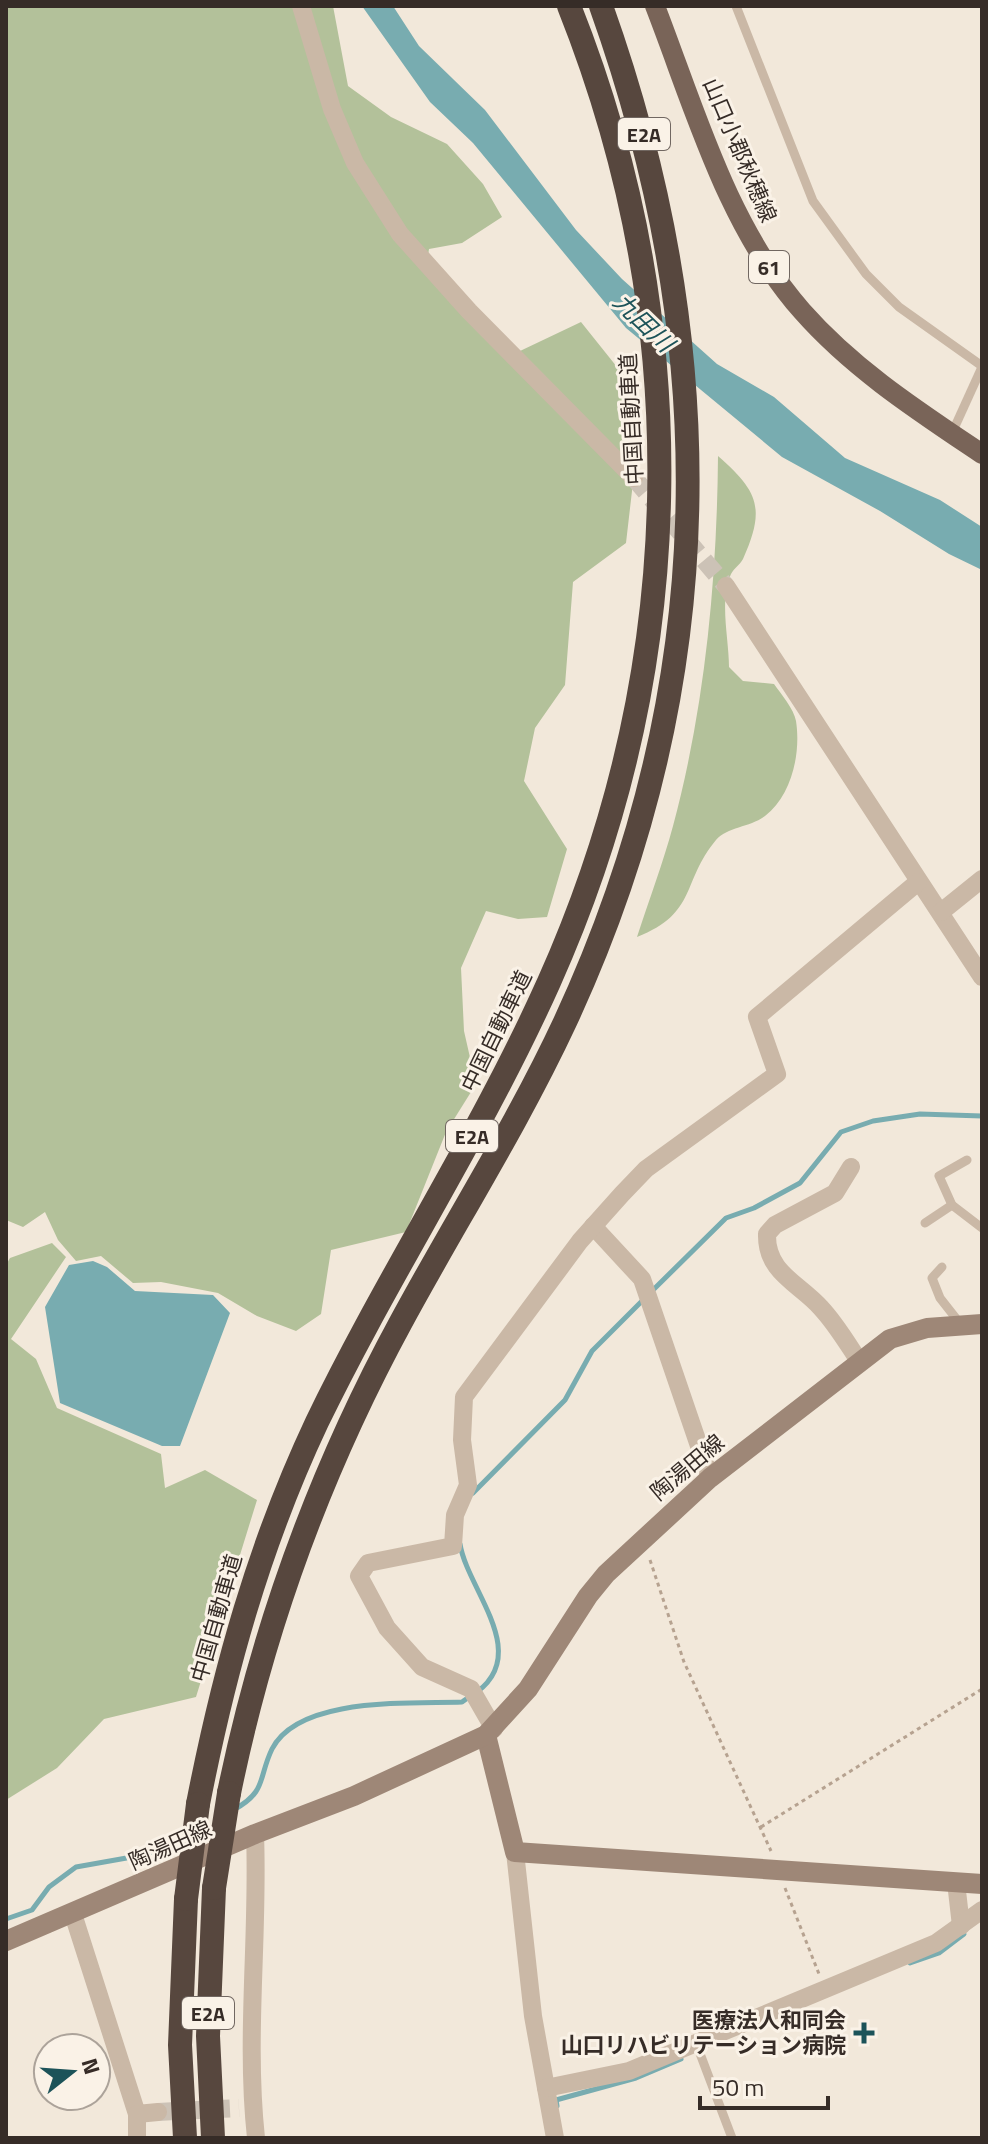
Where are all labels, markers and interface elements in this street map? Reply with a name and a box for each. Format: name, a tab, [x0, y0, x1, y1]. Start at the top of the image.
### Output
street label: 山口小郡秋穂線	[694, 72, 786, 228]
road number: E2A	[618, 118, 670, 150]
road number: 61	[749, 251, 789, 283]
water label: 九田川	[606, 284, 685, 362]
street label: 中国自動車道	[611, 352, 651, 486]
street label: 中国自動車道	[452, 964, 540, 1098]
road number: E2A	[446, 1120, 498, 1152]
street label: 陶湯田線	[642, 1426, 732, 1508]
street label: 中国自動車道	[181, 1550, 251, 1686]
street label: 陶湯田線	[123, 1812, 217, 1878]
road number: E2A	[182, 1997, 234, 2029]
place label: 医療法人和同会 山口リハビリテーション病院	[560, 2003, 846, 2062]
marker: 医療法人和同会 山口リハビリテーション病院	[853, 2022, 875, 2044]
north arrow	[32, 2032, 112, 2112]
text: N	[73, 2054, 110, 2078]
scale bar	[700, 2060, 828, 2110]
text: 50 m	[712, 2069, 764, 2105]

